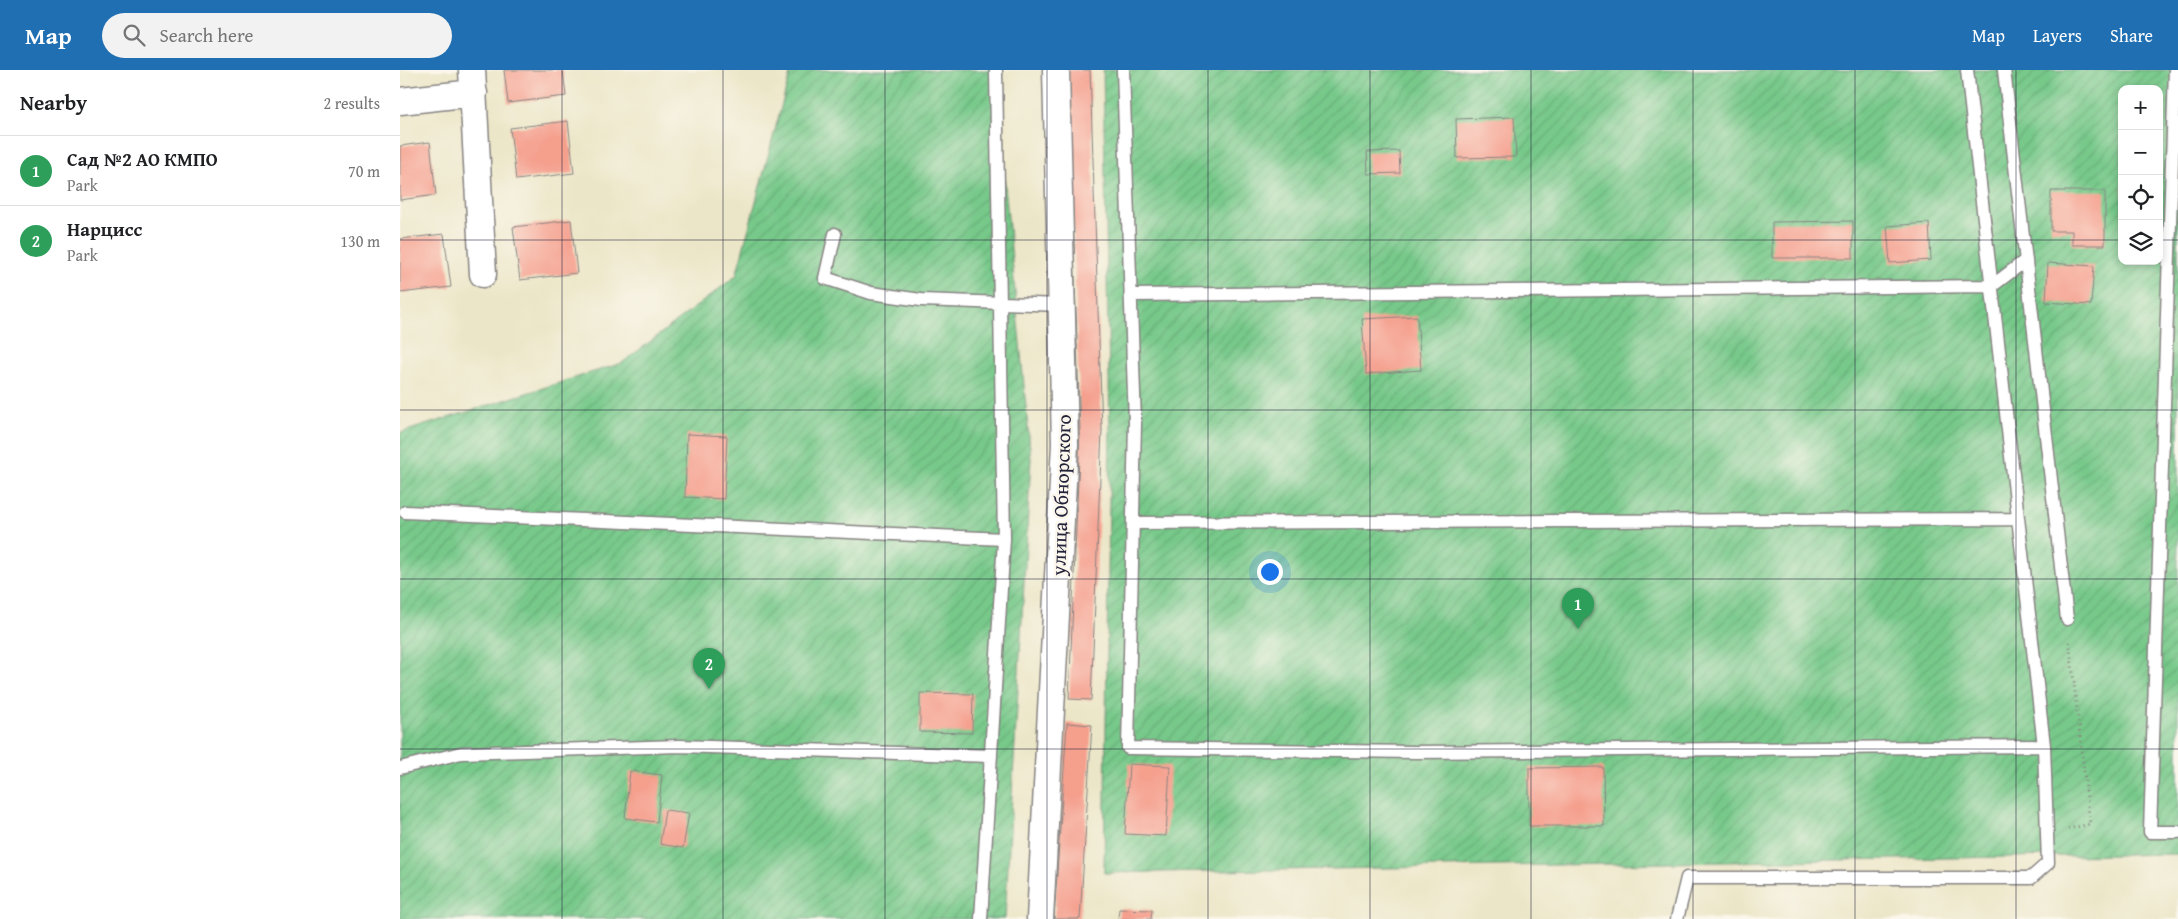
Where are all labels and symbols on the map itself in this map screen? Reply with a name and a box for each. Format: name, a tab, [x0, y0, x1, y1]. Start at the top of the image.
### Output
street label: улица Обнорского	[1043, 414, 1078, 577]
your location	[1257, 559, 1283, 585]
pin: 1	[1562, 588, 1594, 629]
pin: 2	[693, 648, 725, 689]

